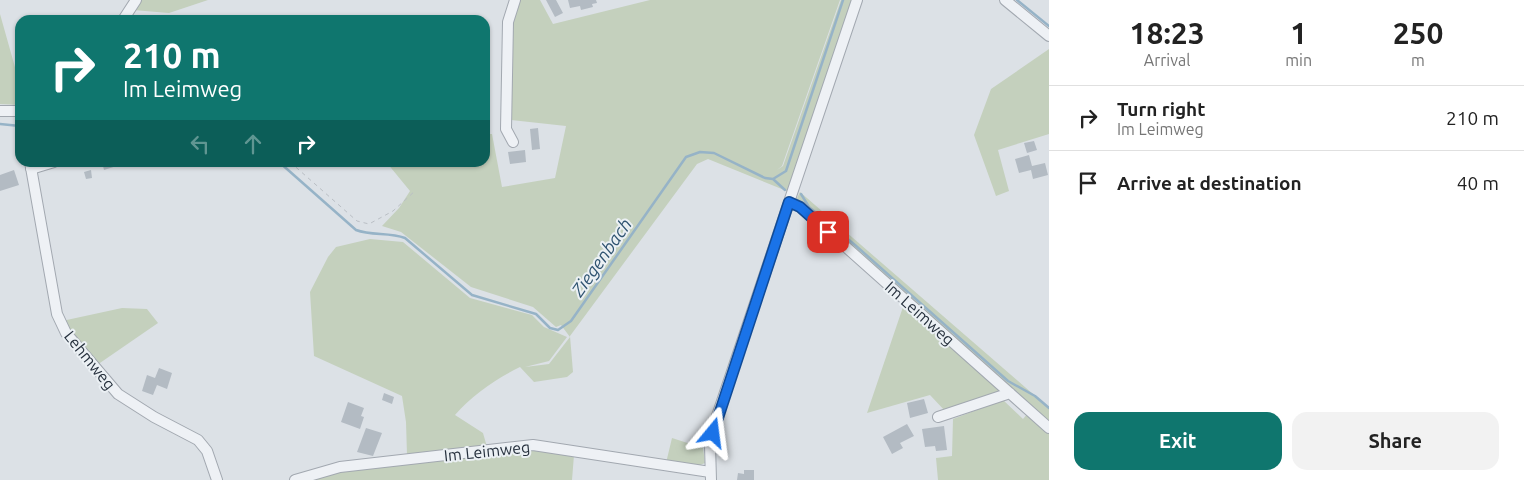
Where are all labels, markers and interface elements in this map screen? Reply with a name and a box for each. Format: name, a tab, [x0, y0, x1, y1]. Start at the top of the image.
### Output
text: 18:23	[1130, 16, 1205, 50]
text: 1	[1290, 16, 1307, 50]
text: 250	[1393, 16, 1443, 50]
icon: right	[40, 35, 105, 100]
text: 210 m	[123, 35, 221, 75]
text: Arrival	[1144, 51, 1190, 69]
text: min	[1285, 51, 1312, 69]
text: m	[1411, 51, 1425, 69]
text: Im Leimweg	[123, 76, 242, 101]
text: Turn right	[1117, 98, 1205, 120]
icon: right	[1074, 104, 1102, 132]
text: 210 m	[1446, 107, 1499, 129]
text: Im Leimweg	[1117, 120, 1204, 138]
icon: left	[186, 130, 214, 158]
icon: ahead	[239, 130, 267, 158]
icon: right	[292, 130, 320, 158]
icon: arrive	[1074, 169, 1102, 197]
text: Arrive at destination	[1117, 172, 1302, 194]
text: 40 m	[1457, 172, 1499, 194]
pin	[807, 211, 849, 253]
water label: Ziegenbach	[566, 214, 635, 301]
icon: arrive	[814, 218, 842, 246]
street label: Im Leimweg	[882, 277, 958, 349]
street label: Lehmweg	[61, 327, 119, 393]
position arrow	[686, 406, 738, 458]
button: Exit	[1074, 412, 1282, 470]
button: Share	[1292, 412, 1499, 470]
street label: Im Leimweg	[443, 438, 531, 464]

